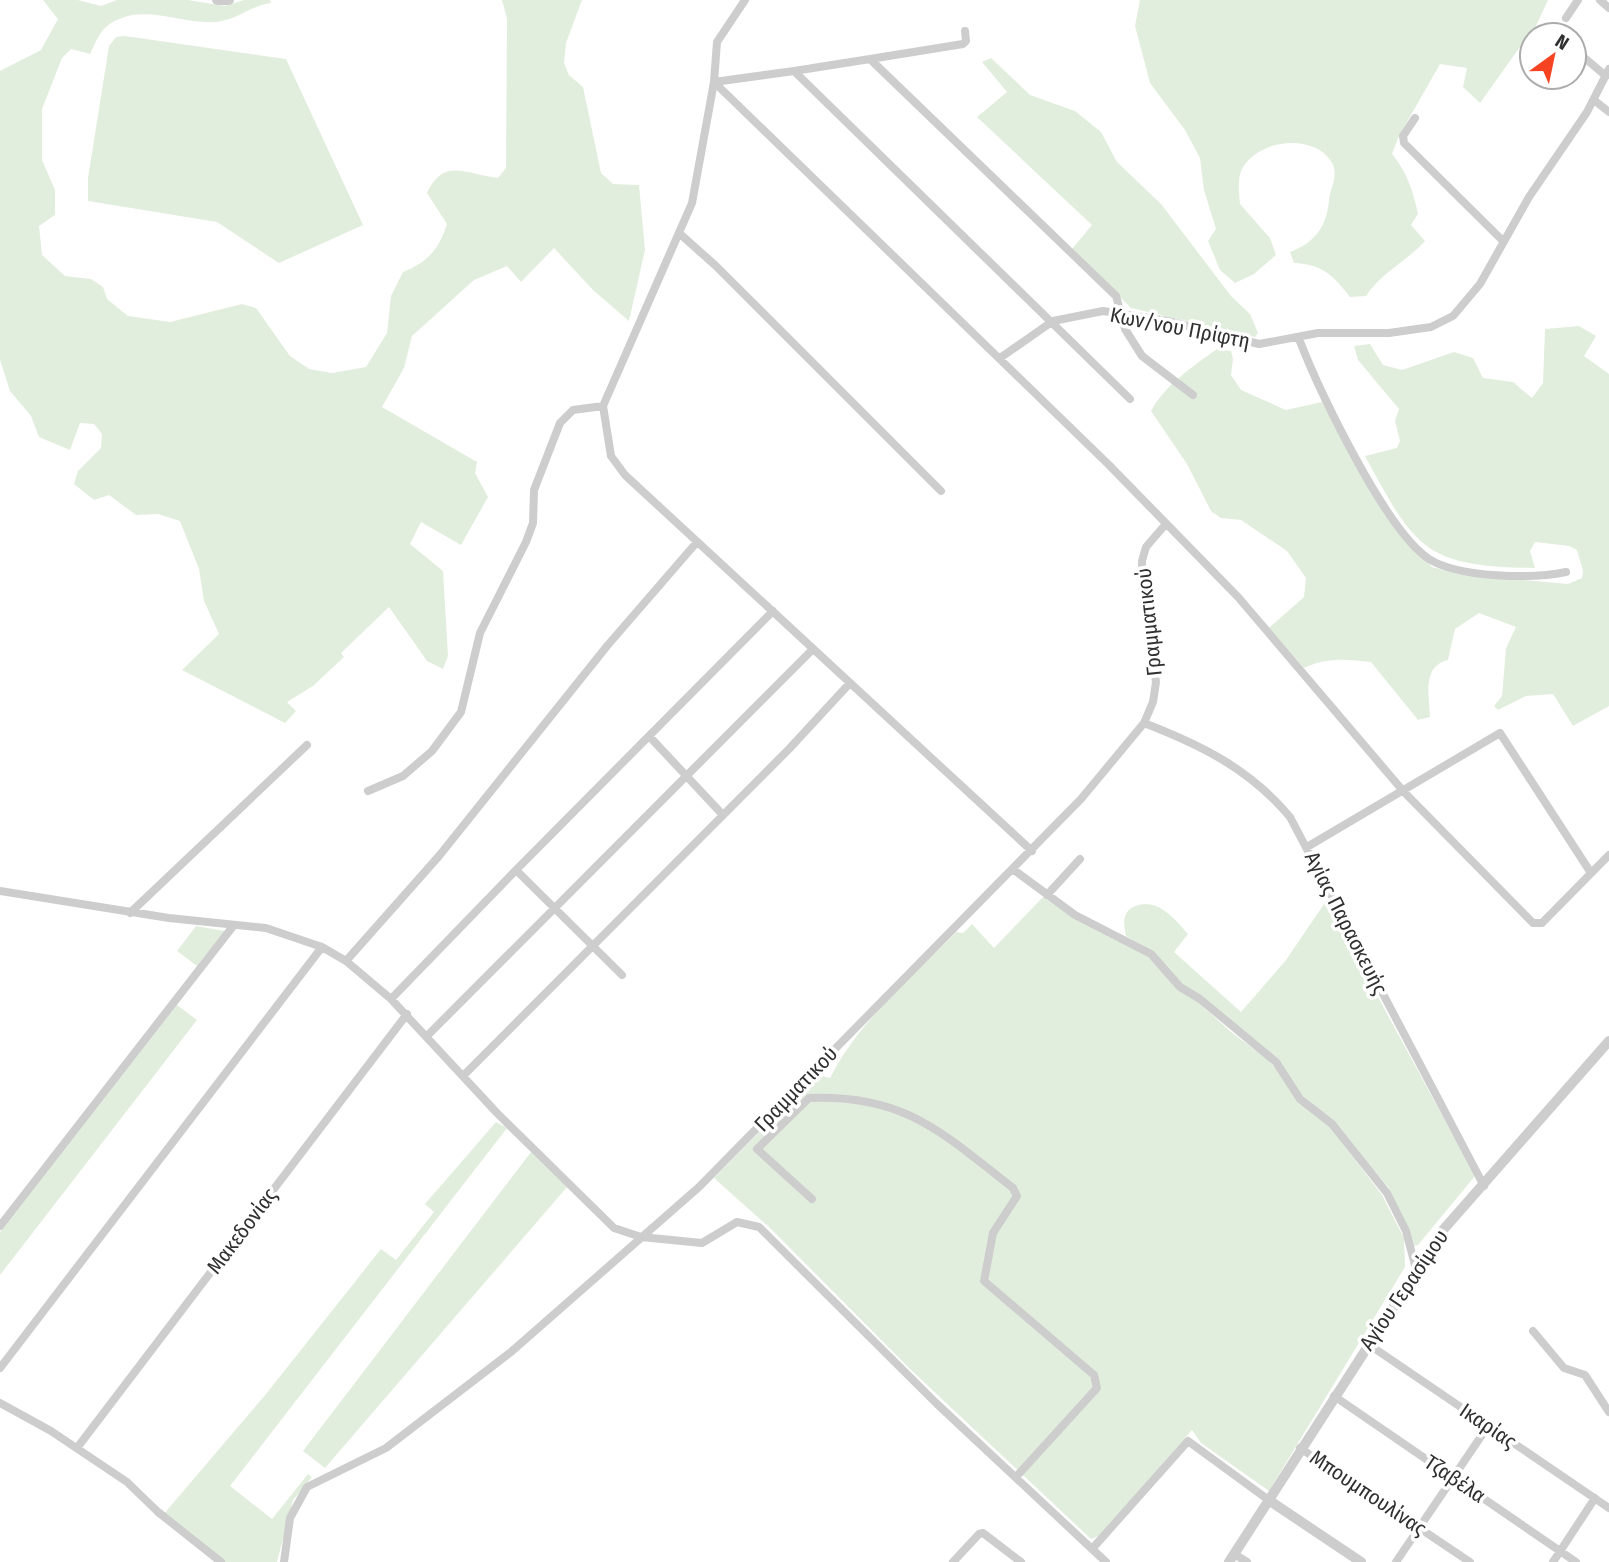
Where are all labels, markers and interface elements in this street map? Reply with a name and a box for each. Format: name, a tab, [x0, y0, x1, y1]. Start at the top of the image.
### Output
north arrow	[1518, 21, 1588, 91]
text: N	[1551, 29, 1573, 55]
street label: Κων/νου Πρίφτη	[1108, 302, 1252, 354]
street label: Γραμματικού	[1130, 567, 1168, 677]
street label: Αγίας Παρασκευής	[1299, 847, 1393, 999]
street label: Γραμματικού	[749, 1041, 843, 1137]
street label: Μακεδονίας	[201, 1183, 283, 1279]
street label: Αγίου Γερασίμου	[1354, 1225, 1454, 1355]
street label: Ικαρίας	[1455, 1398, 1521, 1454]
street label: Μπουμπουλίνας	[1305, 1444, 1431, 1542]
street label: Τζαβέλα	[1419, 1449, 1491, 1509]

